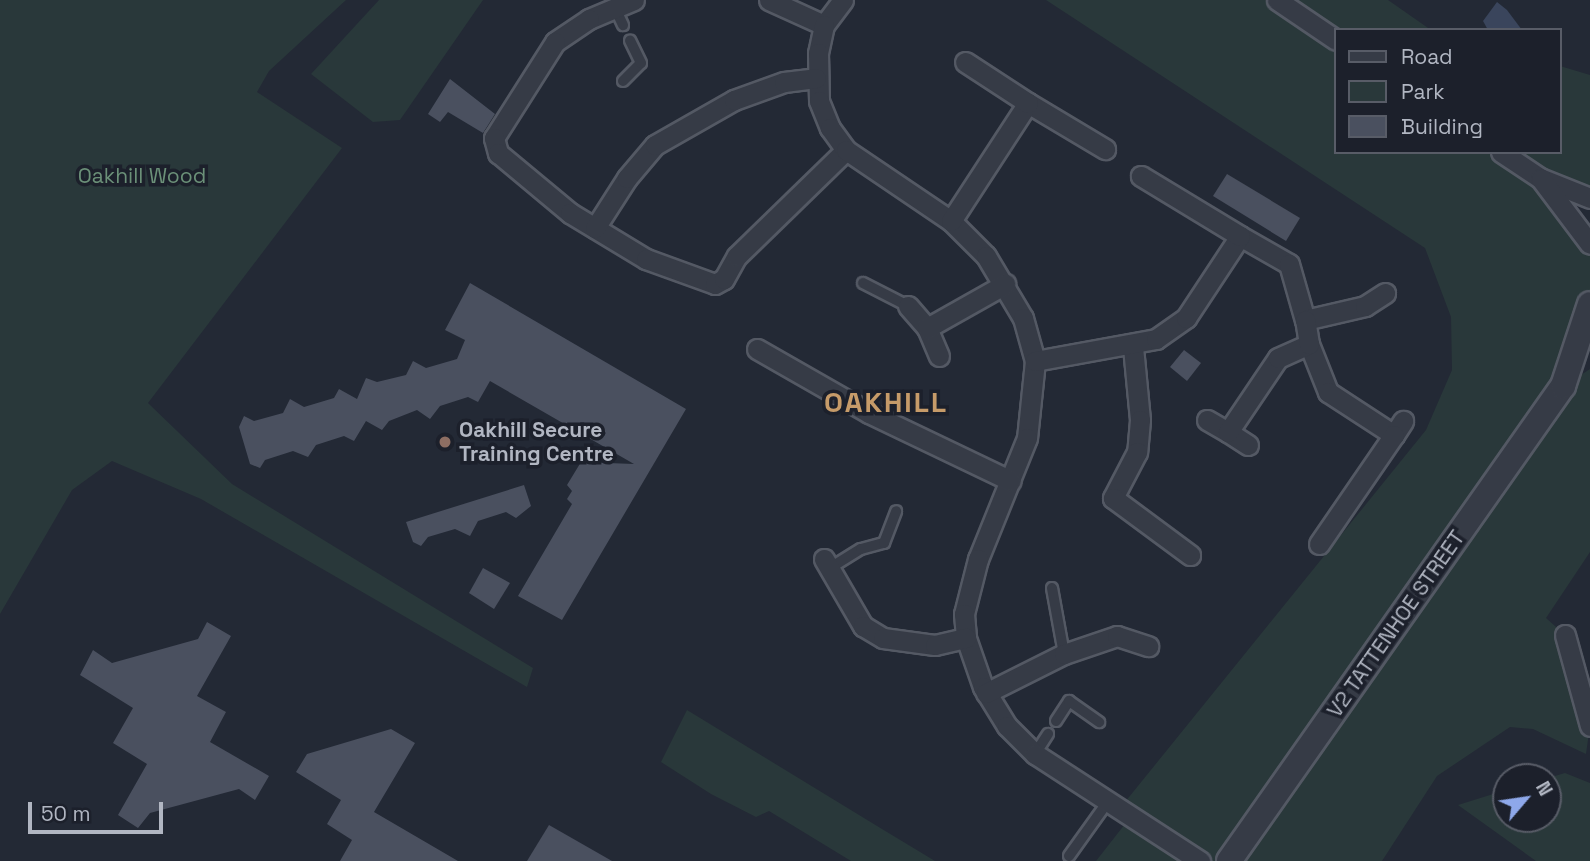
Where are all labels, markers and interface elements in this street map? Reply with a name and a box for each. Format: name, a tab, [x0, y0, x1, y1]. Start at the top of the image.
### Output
legend	[1334, 28, 1562, 154]
text: Road	[1401, 43, 1453, 70]
text: Park	[1401, 78, 1445, 105]
text: Building	[1401, 113, 1483, 140]
park label: Oakhill Wood	[78, 163, 206, 189]
district label: OAKHILL	[825, 385, 947, 419]
place label: Oakhill Secure Training Centre	[459, 417, 614, 467]
marker: Oakhill Secure Training Centre	[437, 434, 453, 450]
street label: V2 TATTENHOE STREET	[1322, 526, 1470, 722]
north arrow	[1492, 763, 1562, 833]
text: N	[1530, 777, 1558, 800]
scale bar	[32, 788, 166, 832]
text: 50 m	[41, 800, 91, 827]

